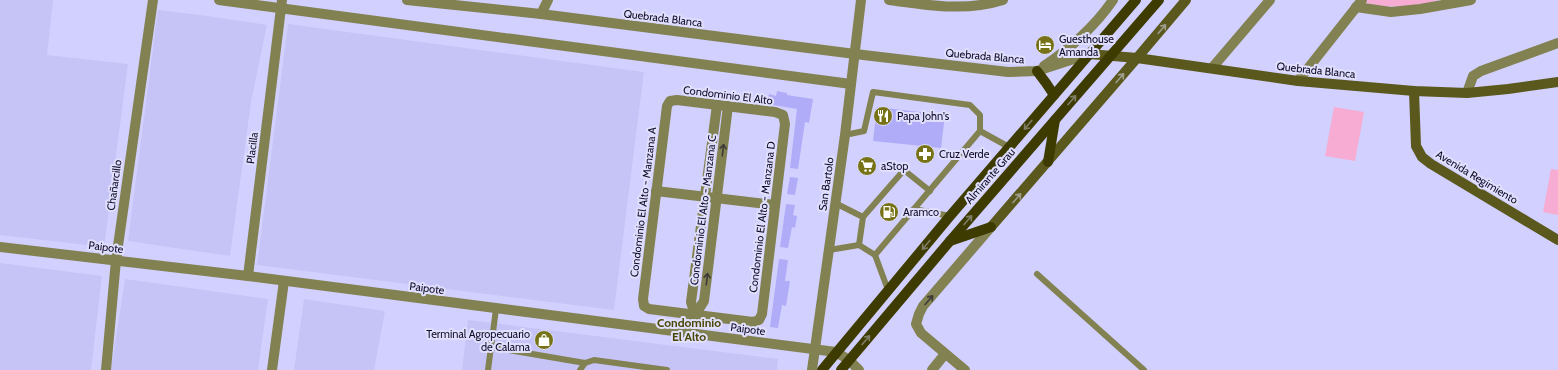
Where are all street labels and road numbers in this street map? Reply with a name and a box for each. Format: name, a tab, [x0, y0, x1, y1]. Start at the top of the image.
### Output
street label: Quebrada Blanca	[623, 6, 704, 30]
street label: Quebrada Blanca	[945, 46, 1026, 66]
street label: Quebrada Blanca	[1276, 59, 1357, 81]
street label: Condominio El Alto	[682, 83, 774, 107]
street label: Condominio El Alto - Manzana A	[627, 126, 659, 278]
street label: Placilla	[243, 131, 261, 165]
street label: Condominio El Alto - Manzana C	[687, 134, 719, 286]
street label: Condominio El Alto - Manzana D	[746, 141, 778, 293]
street label: Almirante Grau	[962, 145, 1018, 207]
street label: Avenida Regimiento	[1433, 147, 1521, 207]
street label: San Bartolo	[815, 156, 837, 212]
street label: Chañarcillo	[103, 159, 125, 211]
street label: Paipote	[88, 238, 125, 256]
street label: Paipote	[409, 279, 446, 297]
street label: Paipote	[730, 320, 767, 338]

